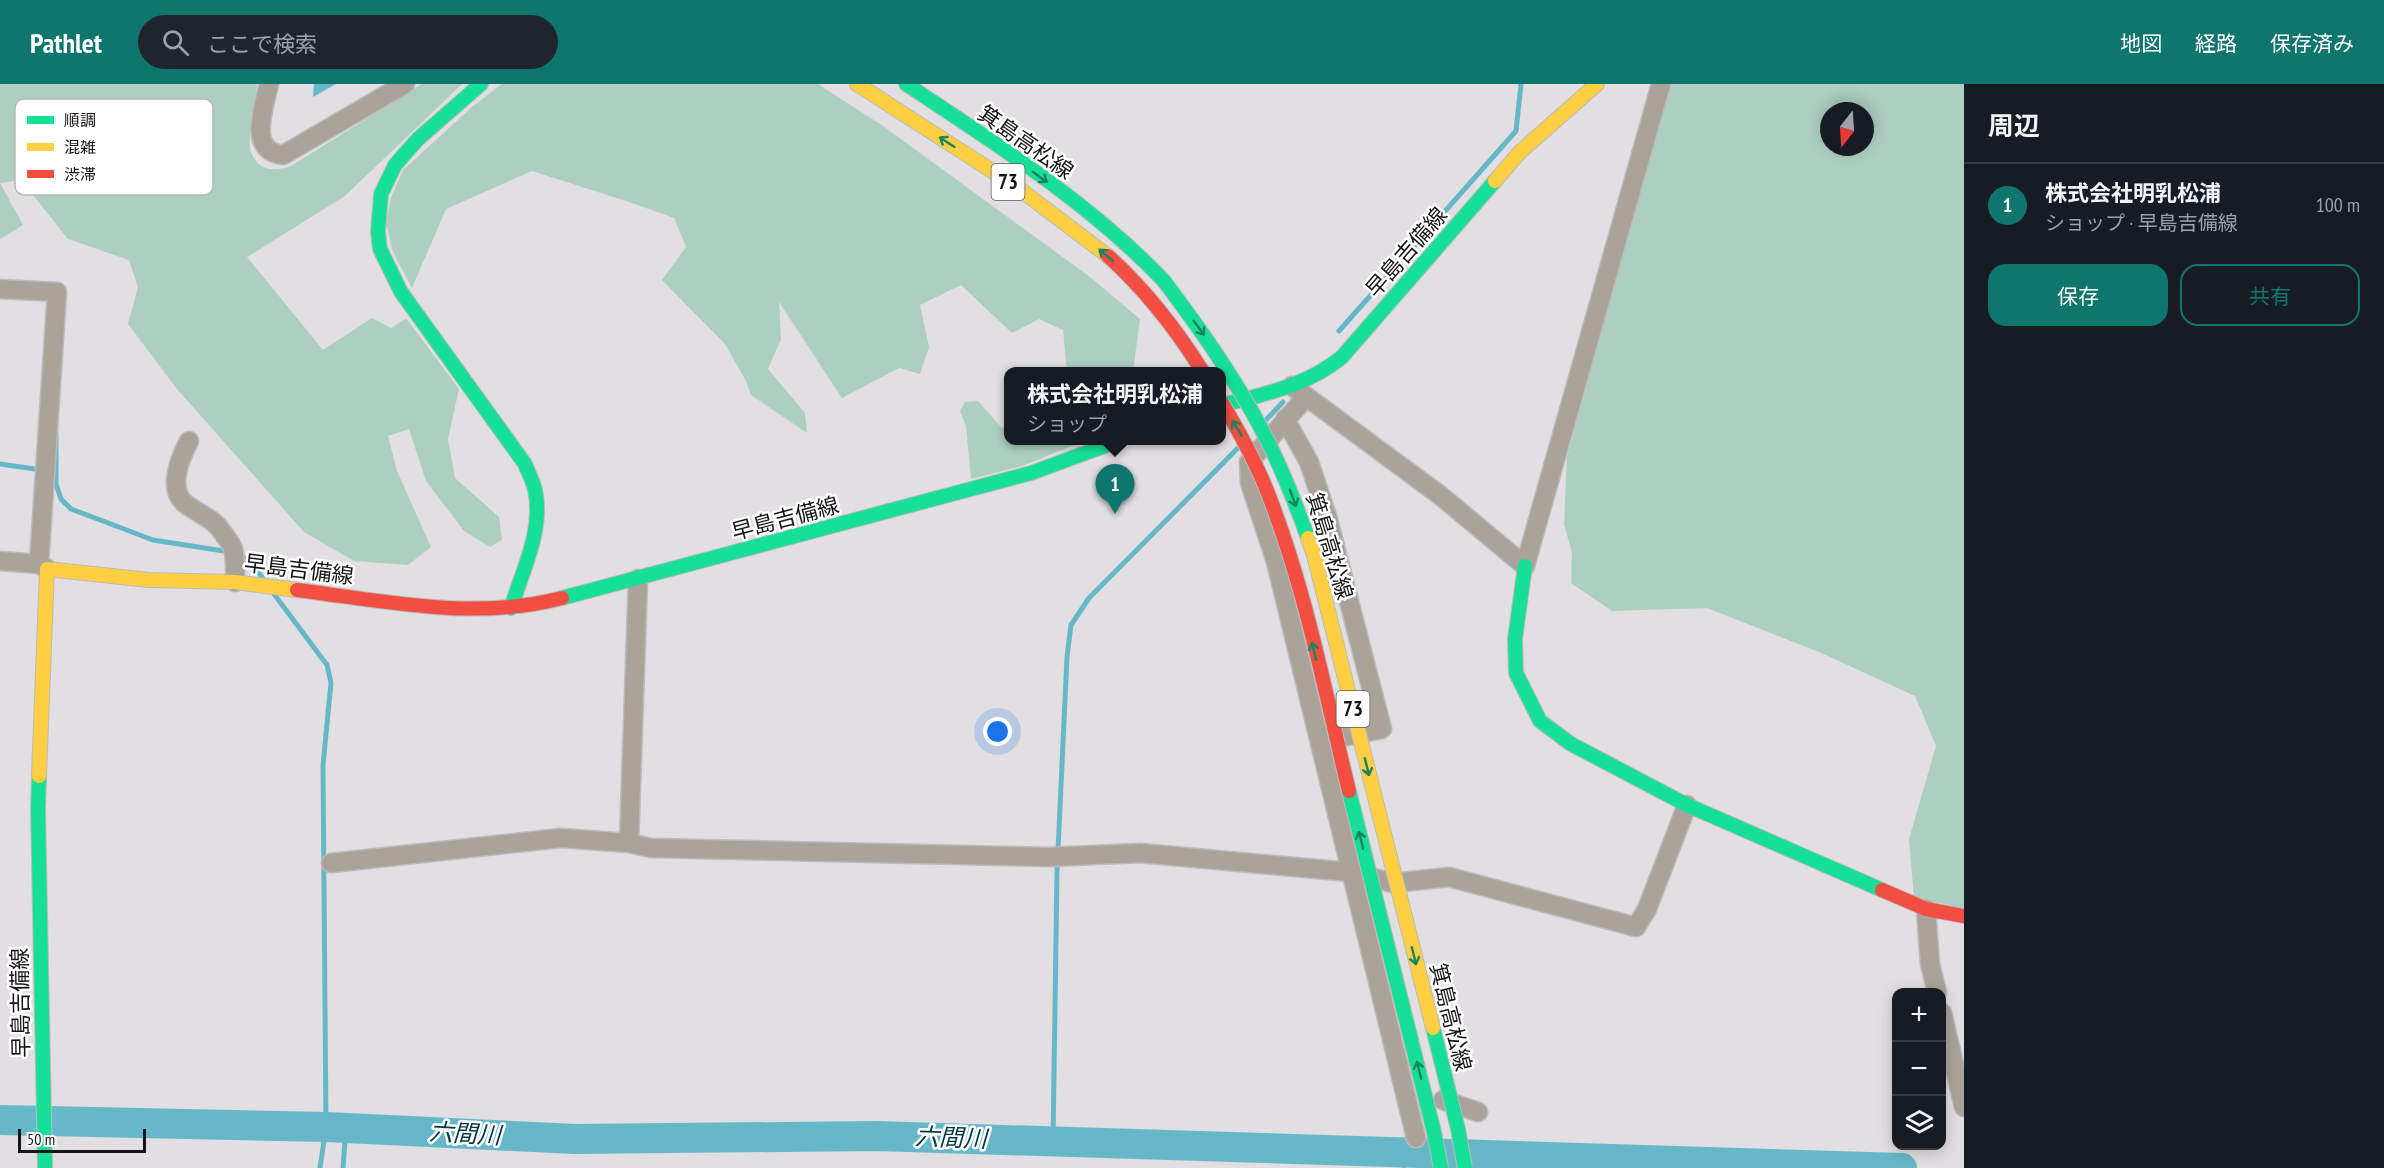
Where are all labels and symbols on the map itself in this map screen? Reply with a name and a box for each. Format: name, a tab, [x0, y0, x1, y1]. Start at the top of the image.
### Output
legend	[15, 99, 213, 195]
street label: 箕島高松線	[973, 99, 1079, 185]
north arrow	[1820, 102, 1874, 156]
text: 順調	[64, 110, 96, 130]
one-way arrow	[939, 136, 956, 148]
text: 混雑	[64, 137, 96, 157]
text: 渋滞	[64, 164, 96, 184]
road number: 73	[992, 164, 1024, 200]
one-way arrow	[1032, 171, 1048, 183]
street label: 早島吉備線	[1359, 201, 1453, 303]
one-way arrow	[1099, 248, 1114, 262]
one-way arrow	[1193, 319, 1205, 335]
one-way arrow	[1230, 420, 1242, 437]
pin: 1	[1096, 464, 1134, 514]
one-way arrow	[1289, 488, 1300, 507]
street label: 箕島高松線	[1301, 489, 1359, 603]
street label: 早島吉備線	[728, 490, 842, 546]
street label: 早島吉備線	[243, 548, 355, 590]
one-way arrow	[1308, 642, 1320, 661]
road number: 73	[1336, 691, 1370, 727]
your location	[983, 717, 1012, 746]
one-way arrow	[1362, 757, 1373, 776]
one-way arrow	[1355, 831, 1367, 850]
one-way arrow	[1409, 946, 1421, 965]
street label: 早島吉備線	[5, 948, 35, 1058]
street label: 箕島高松線	[1424, 960, 1478, 1074]
one-way arrow	[1412, 1061, 1424, 1080]
water label: 六間川	[428, 1116, 505, 1151]
water label: 六間川	[914, 1121, 991, 1154]
scale bar	[18, 1126, 146, 1154]

